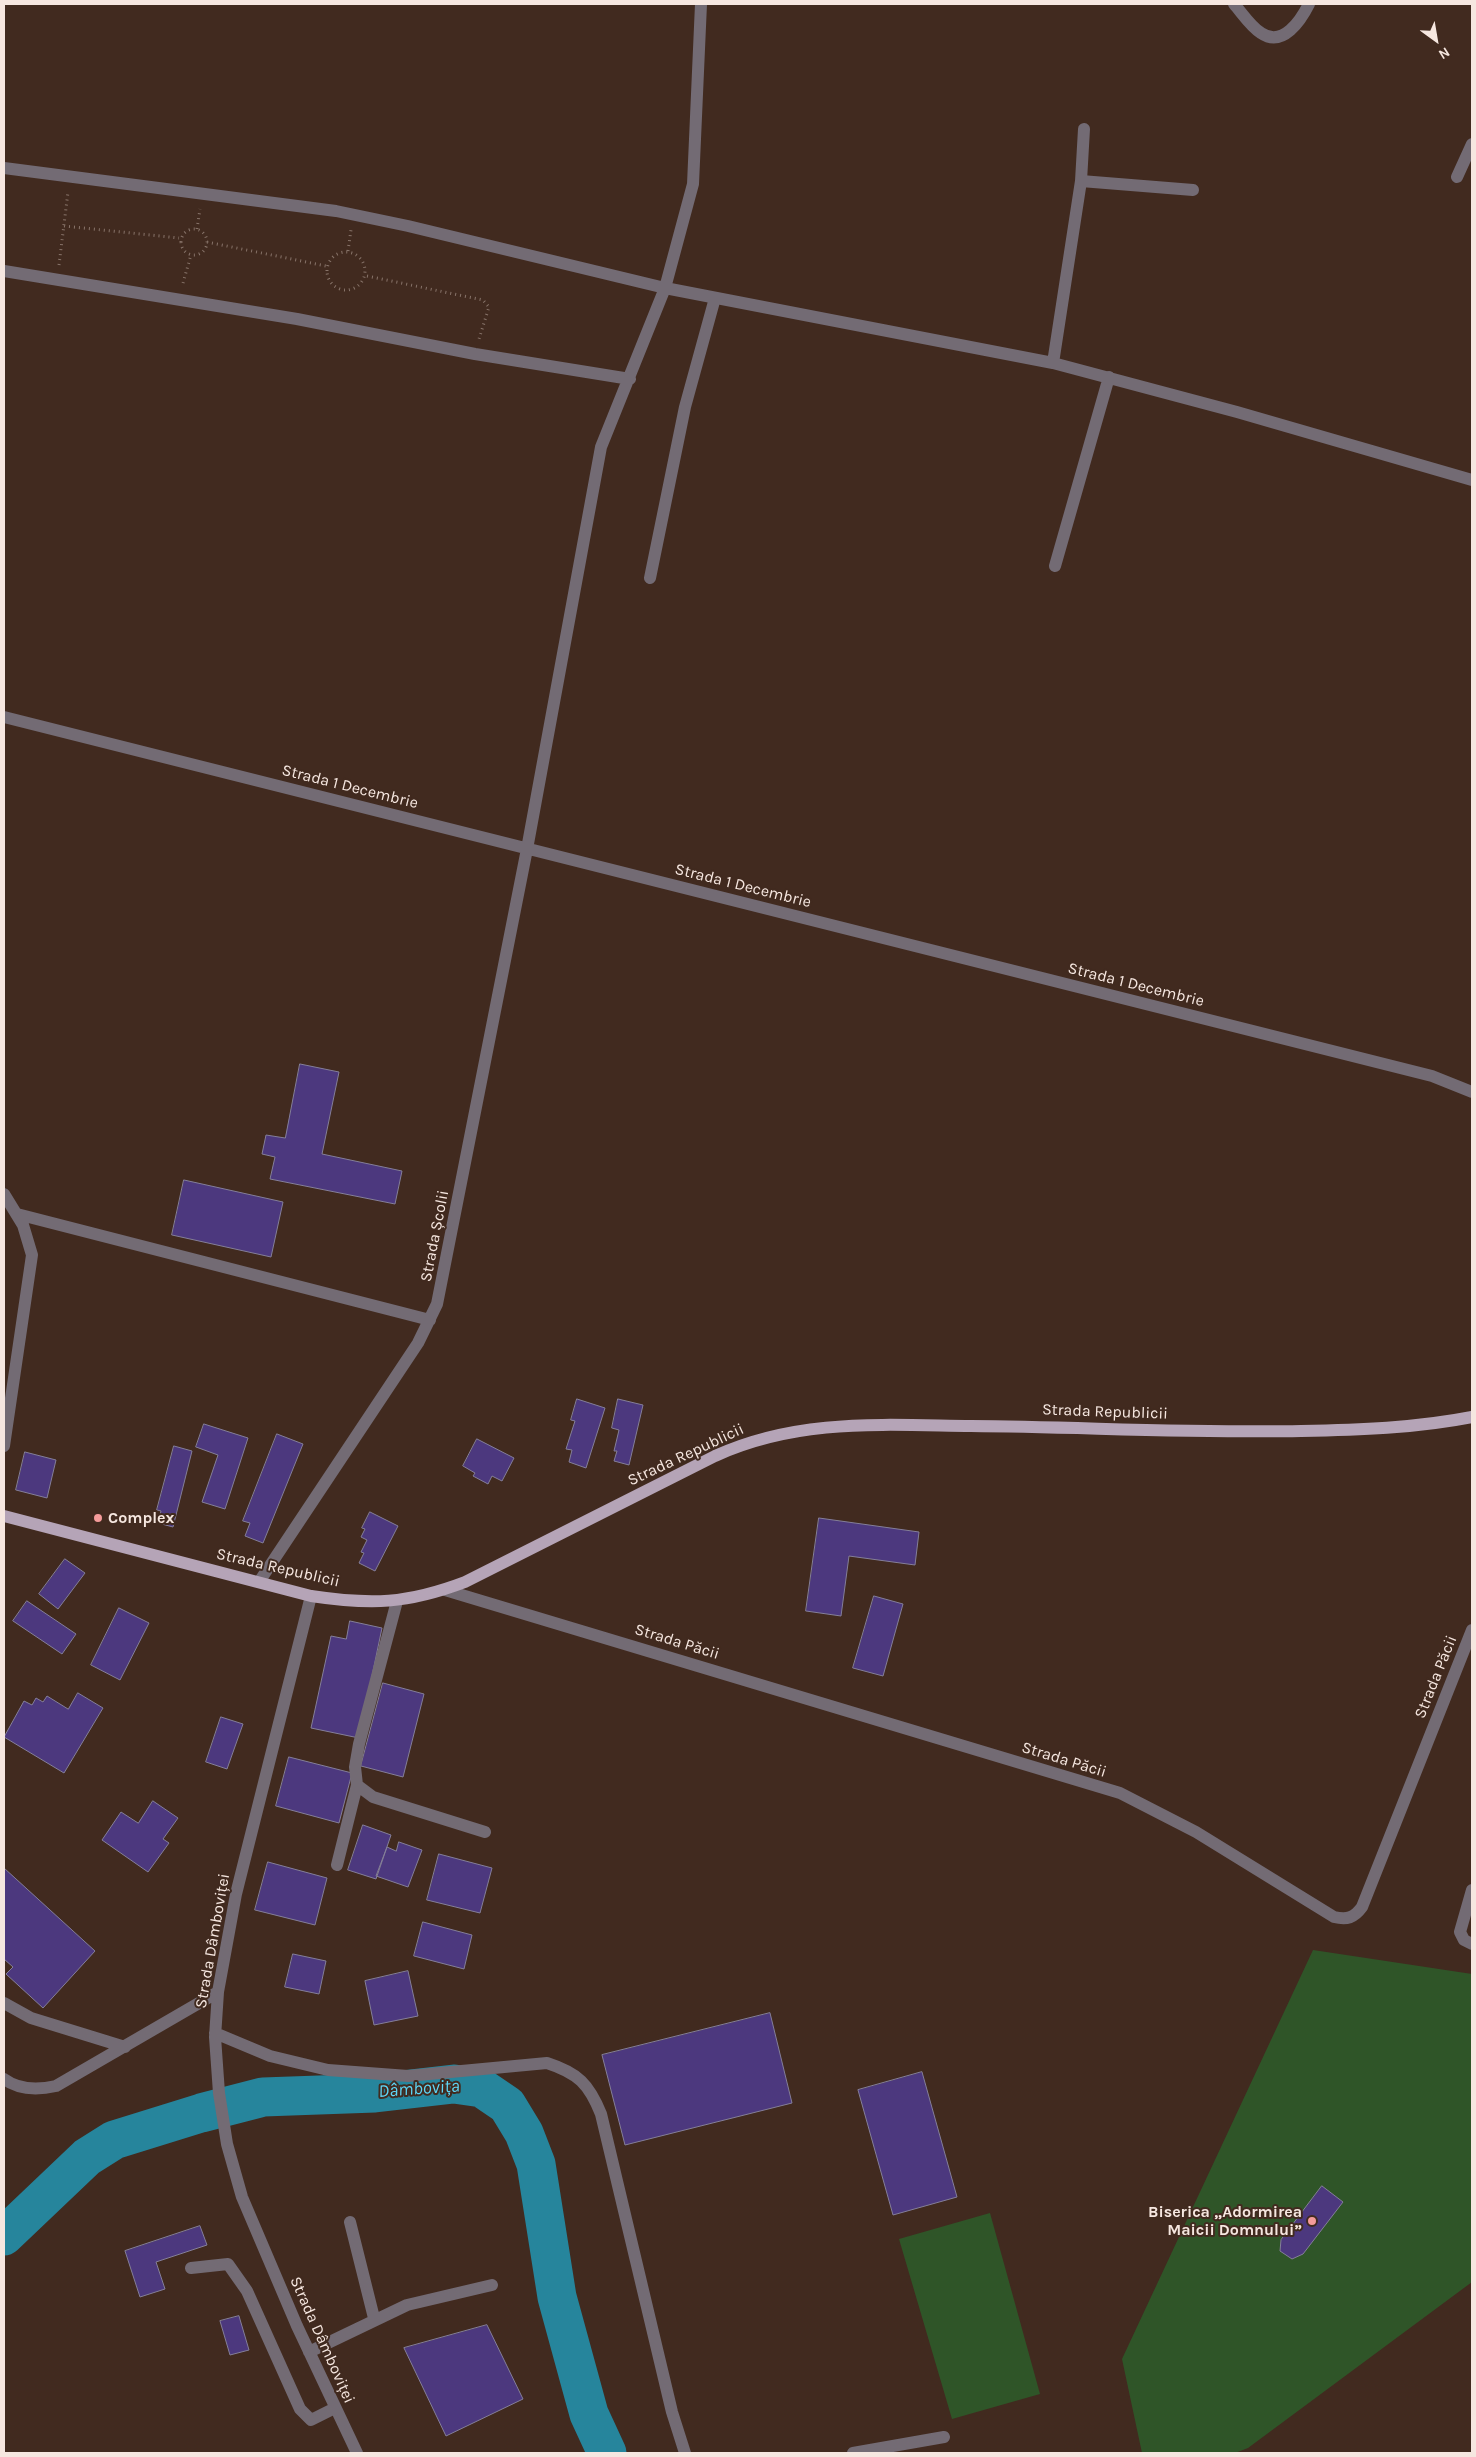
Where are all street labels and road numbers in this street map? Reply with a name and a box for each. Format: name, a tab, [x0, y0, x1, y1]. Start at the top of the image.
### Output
street label: Strada 1 Decembrie	[280, 761, 420, 813]
street label: Strada 1 Decembrie	[673, 860, 813, 912]
street label: Strada 1 Decembrie	[1066, 959, 1206, 1011]
street label: Strada Școlii	[417, 1188, 453, 1284]
street label: Strada Republicii	[1042, 1400, 1168, 1424]
street label: Strada Republicii	[625, 1420, 747, 1490]
street label: Strada Republicii	[214, 1544, 342, 1592]
street label: Strada Păcii	[632, 1620, 722, 1664]
street label: Strada Păcii	[1411, 1633, 1461, 1721]
street label: Strada Păcii	[1019, 1738, 1109, 1782]
street label: Strada Dâmboviței	[192, 1872, 234, 2010]
street label: Strada Dâmboviței	[285, 2274, 359, 2406]

